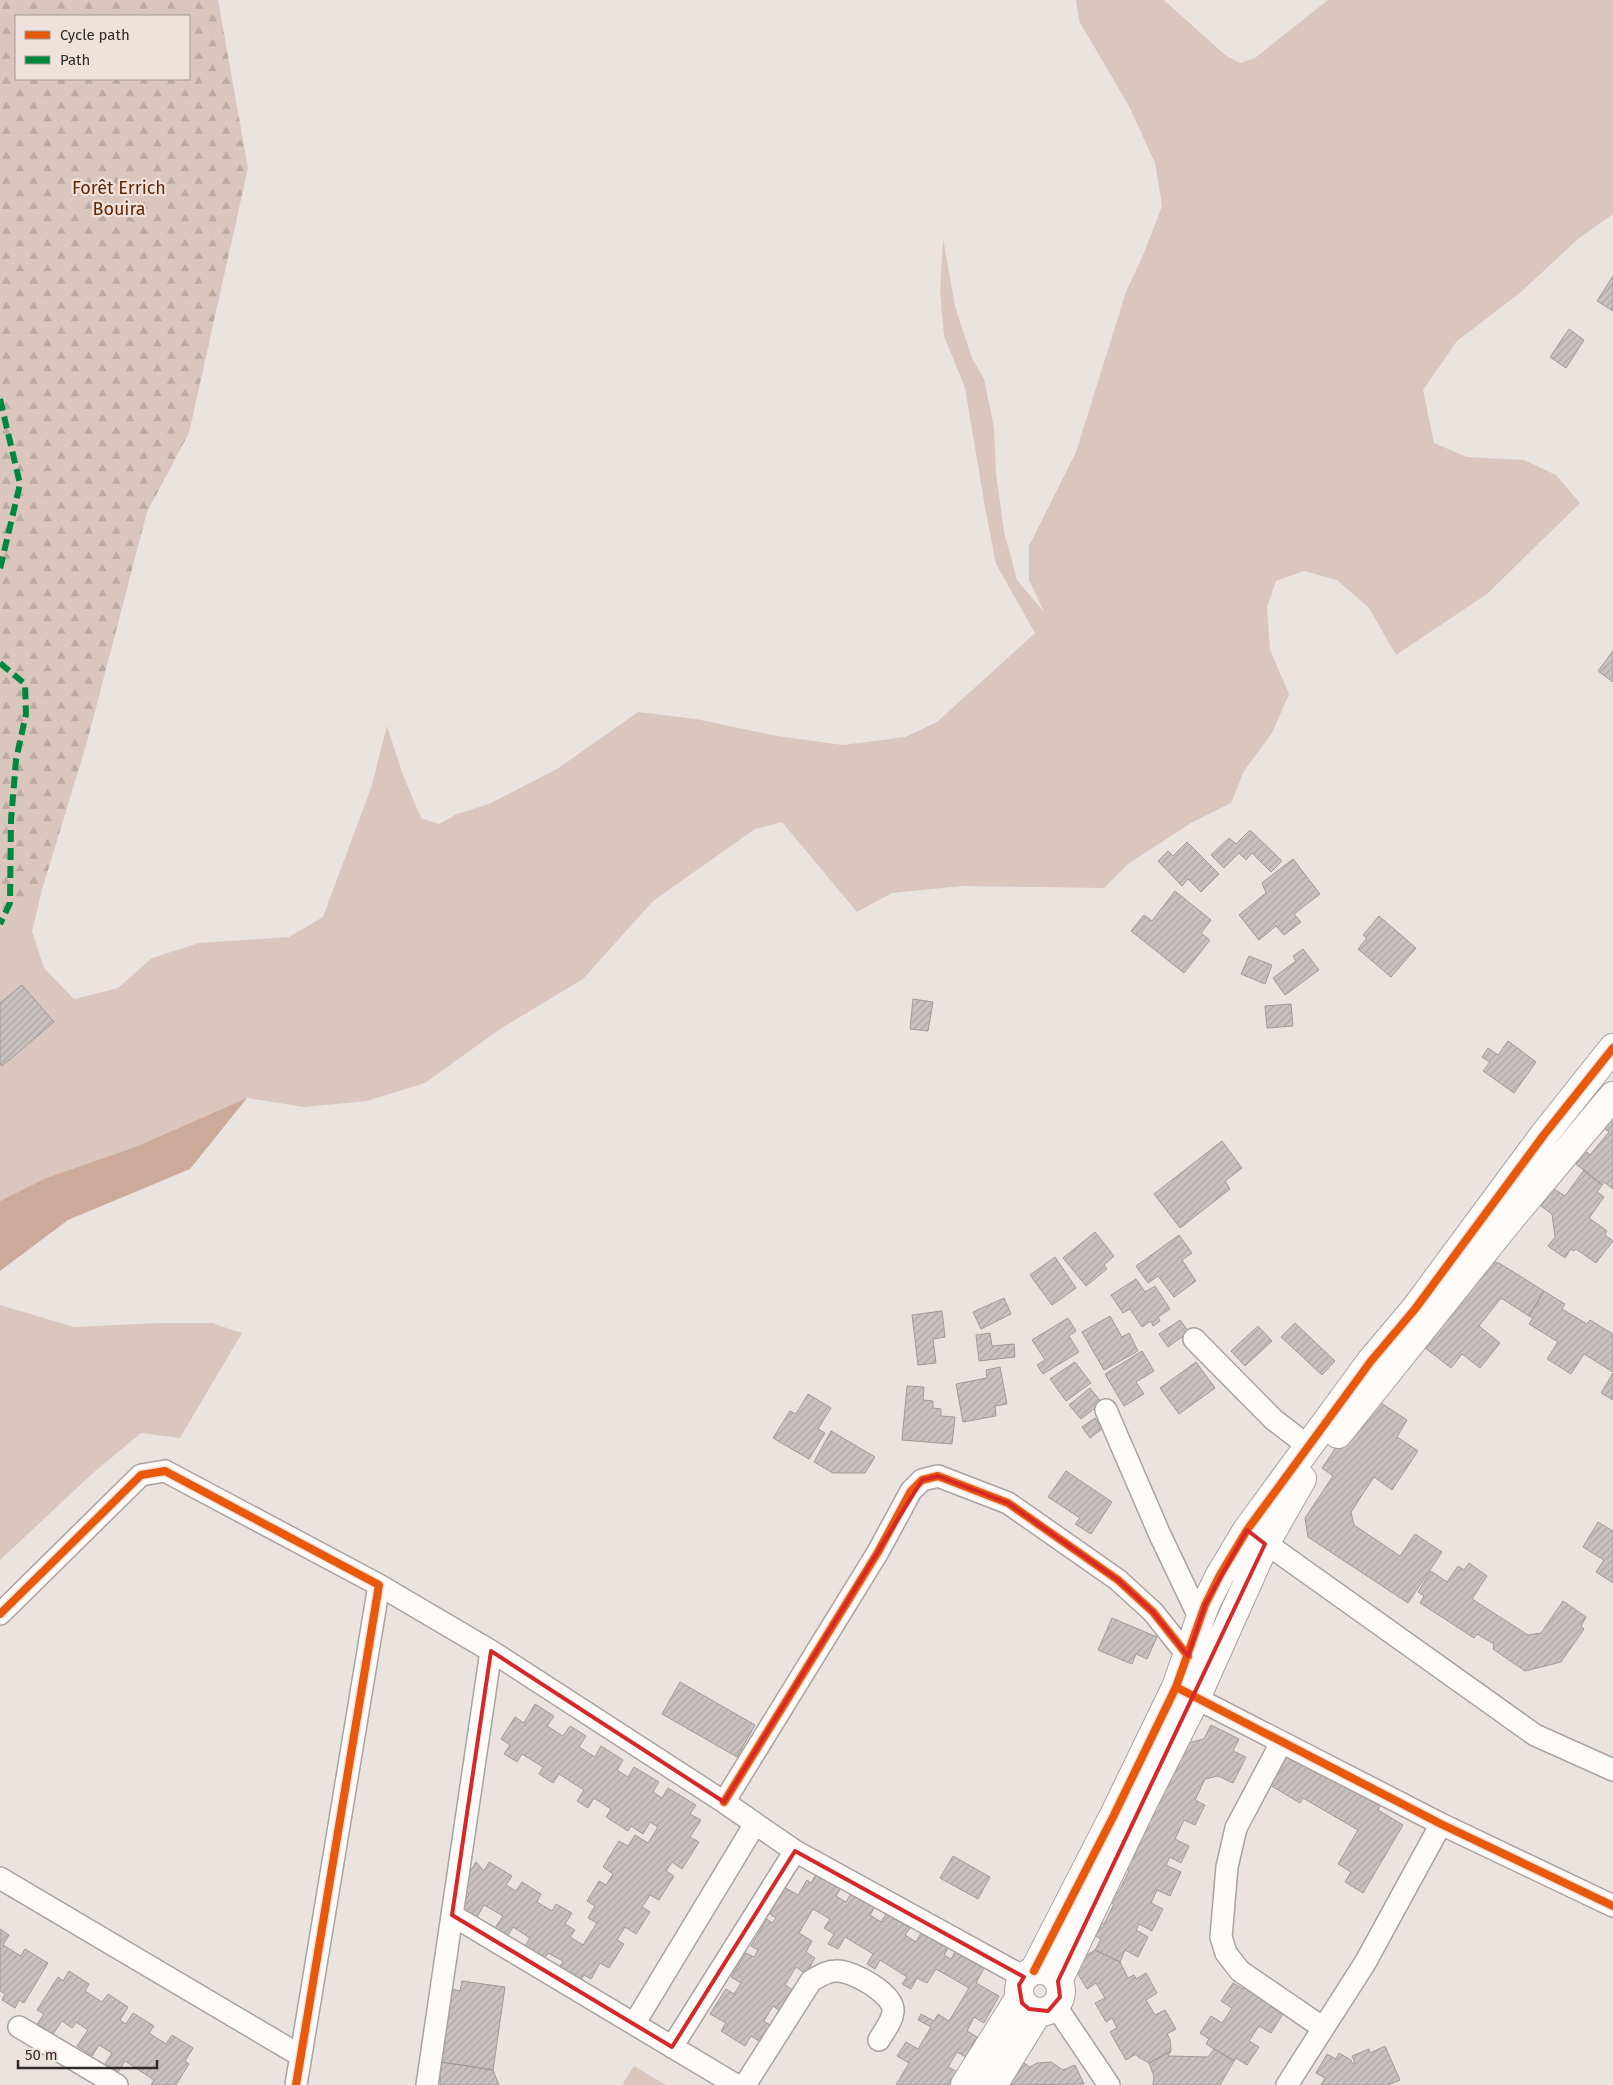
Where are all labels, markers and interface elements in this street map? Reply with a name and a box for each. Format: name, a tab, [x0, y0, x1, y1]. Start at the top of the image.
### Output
legend	[15, 15, 190, 80]
text: Cycle path	[60, 26, 130, 44]
text: Path	[60, 51, 90, 69]
park label: Forêt Errich Bouira	[72, 177, 166, 220]
scale bar	[18, 2038, 156, 2070]
text: 50 m	[25, 2046, 58, 2064]

